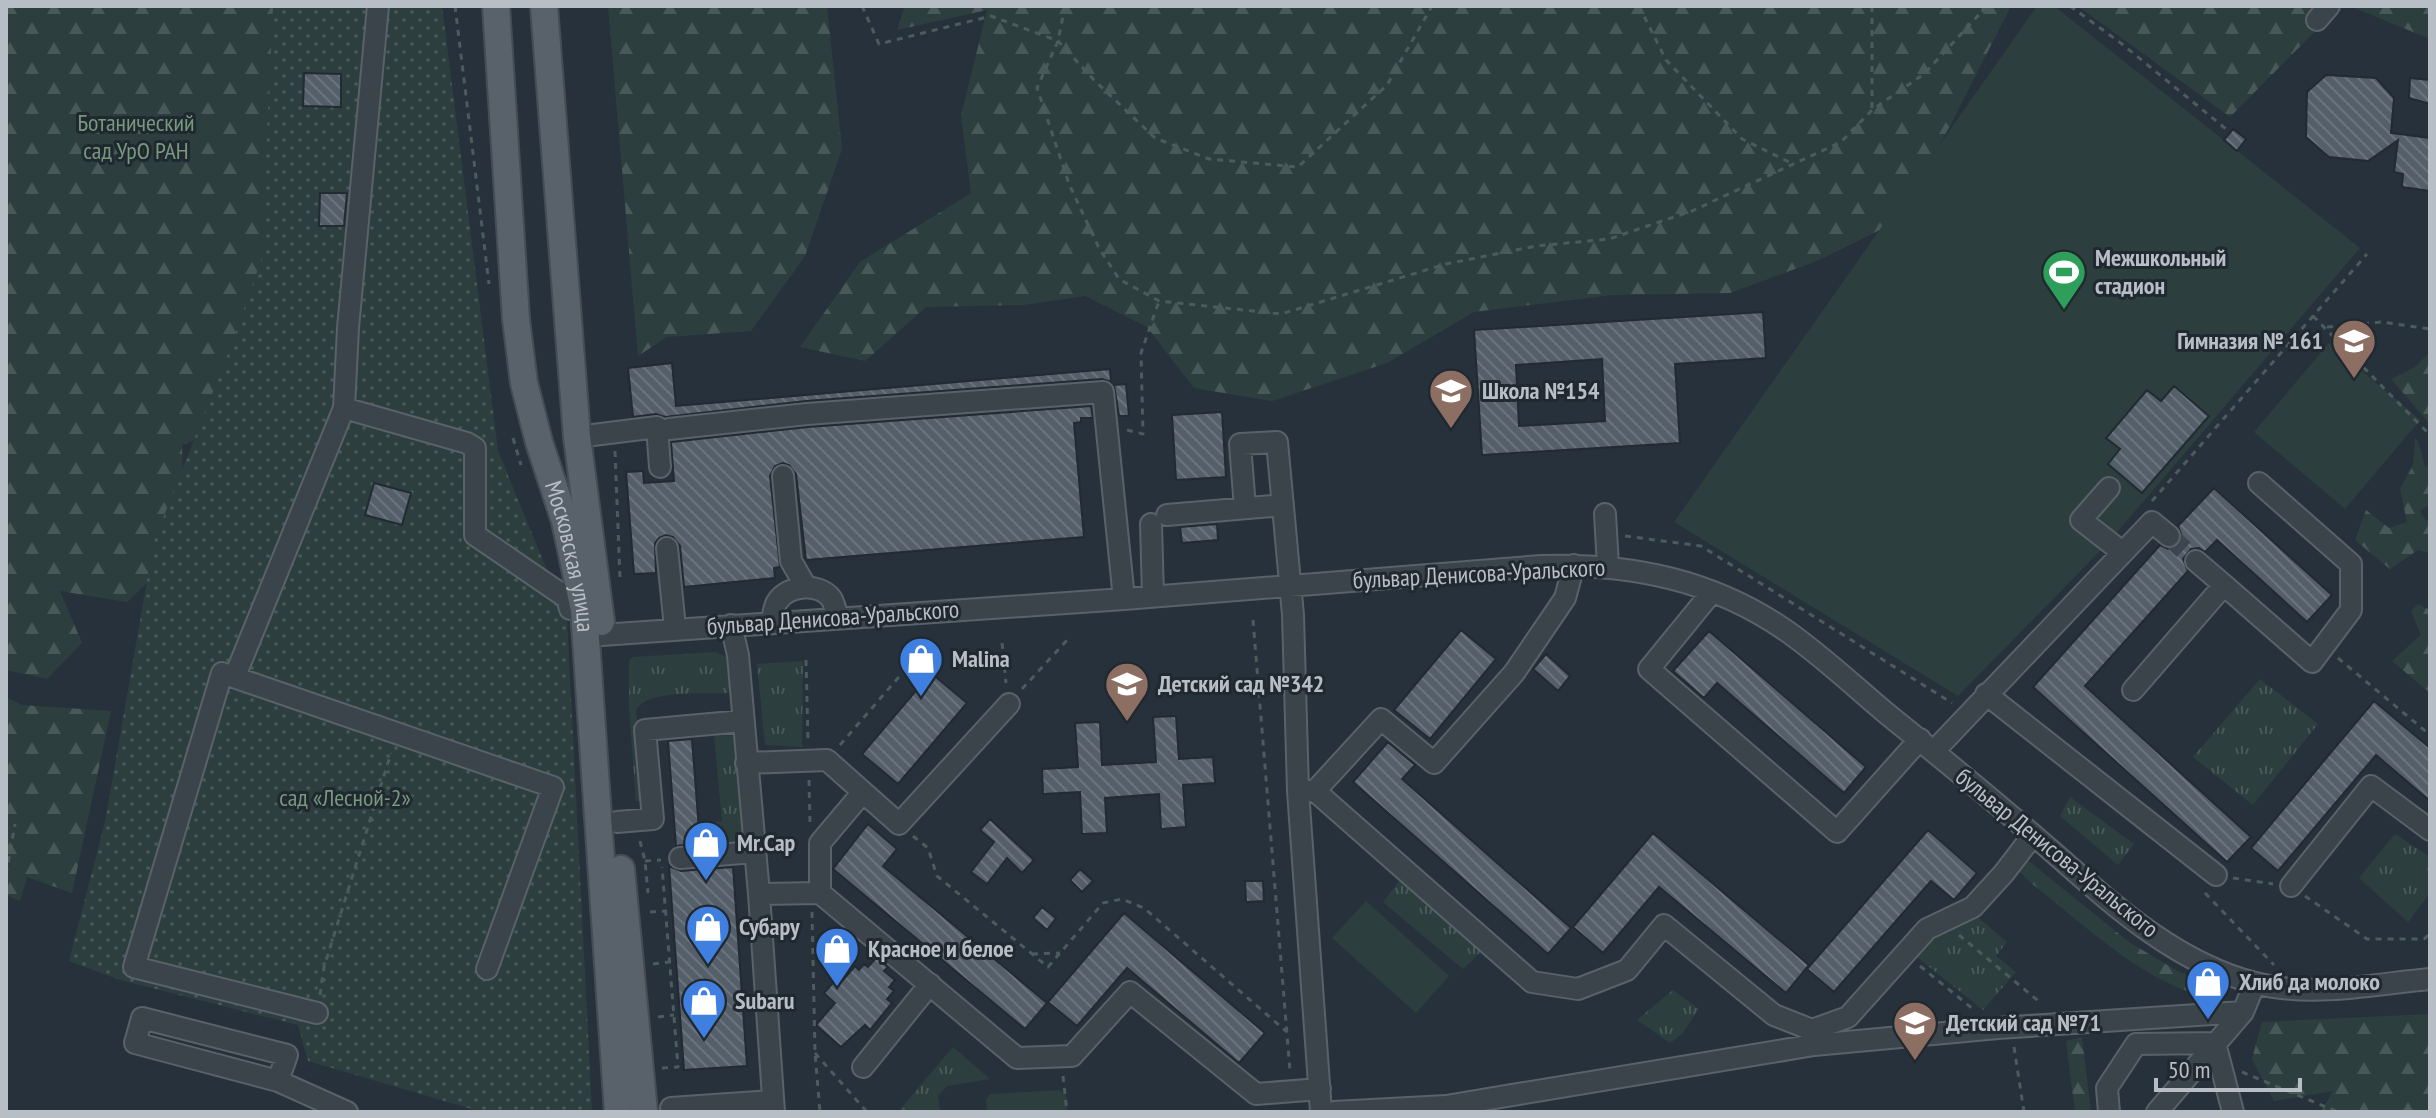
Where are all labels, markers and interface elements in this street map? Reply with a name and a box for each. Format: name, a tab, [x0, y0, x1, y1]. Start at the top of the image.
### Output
park label: Ботанический сад УрО РАН	[77, 107, 195, 166]
place label: Межшкольный стадион	[2095, 242, 2226, 301]
sports icon: Межшкольный стадион	[2040, 248, 2088, 311]
school or university icon: Гимназия № 161	[2330, 317, 2378, 380]
place label: Гимназия № 161	[2177, 325, 2323, 356]
school or university icon: Школа №154	[1427, 367, 1475, 430]
place label: Школа №154	[1482, 375, 1600, 406]
street label: Московская улица	[538, 477, 601, 633]
street label: бульвар Денисова-Уральского	[1352, 551, 1606, 596]
street label: бульвар Денисова-Уральского	[706, 593, 960, 642]
shop icon: Malina	[897, 635, 945, 698]
place label: Malina	[952, 643, 1010, 674]
school or university icon: Детский сад №342	[1103, 660, 1151, 723]
place label: Детский сад №342	[1158, 668, 1324, 699]
street label: бульвар Денисова-Уральского	[1949, 761, 2165, 944]
park label: сад «Лесной-2»	[279, 782, 411, 813]
shop icon: Mr.Cap	[682, 819, 730, 882]
place label: Mr.Cap	[737, 827, 796, 858]
shop icon: Субару	[684, 903, 732, 966]
place label: Субару	[739, 911, 800, 942]
shop icon: Красное и белое	[813, 925, 861, 988]
place label: Красное и белое	[868, 933, 1014, 964]
shop icon: Хлиб да молоко	[2184, 958, 2232, 1021]
place label: Хлиб да молоко	[2239, 966, 2380, 997]
shop icon: Subaru	[680, 977, 728, 1040]
place label: Subaru	[735, 985, 795, 1016]
school or university icon: Детский сад №71	[1891, 999, 1939, 1062]
place label: Детский сад №71	[1946, 1007, 2101, 1038]
scale bar	[2156, 1042, 2300, 1092]
text: 50 m	[2168, 1054, 2210, 1085]

